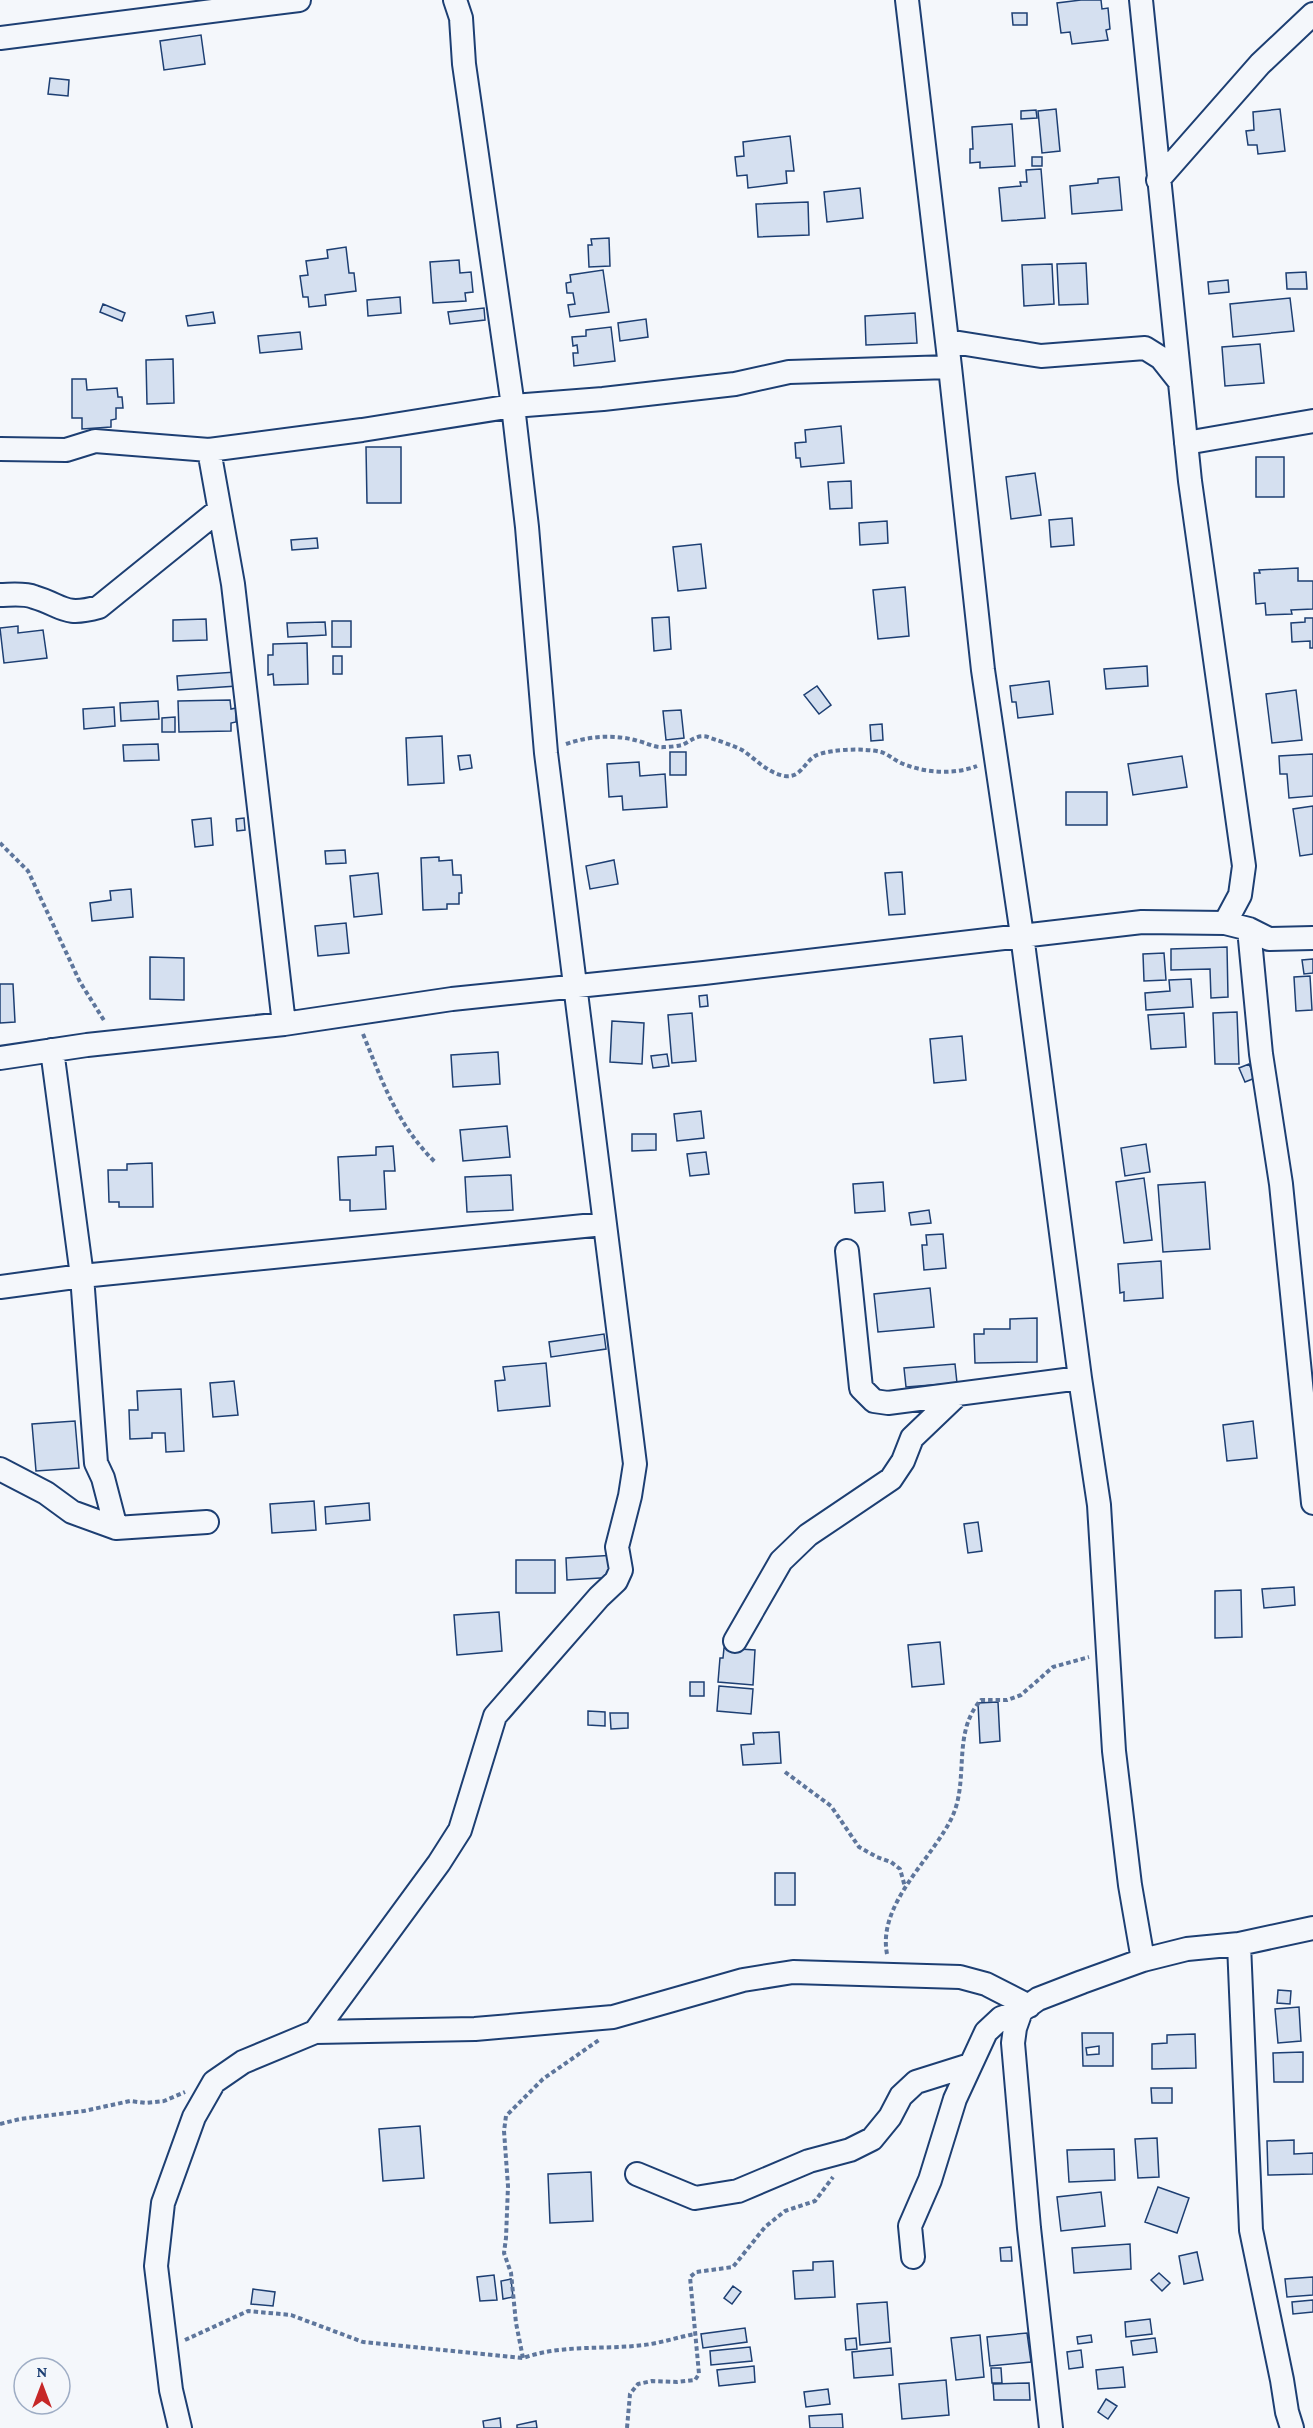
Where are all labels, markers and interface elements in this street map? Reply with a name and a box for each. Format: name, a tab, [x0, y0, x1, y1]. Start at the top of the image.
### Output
north arrow	[12, 2356, 72, 2416]
text: N	[37, 2363, 48, 2380]

